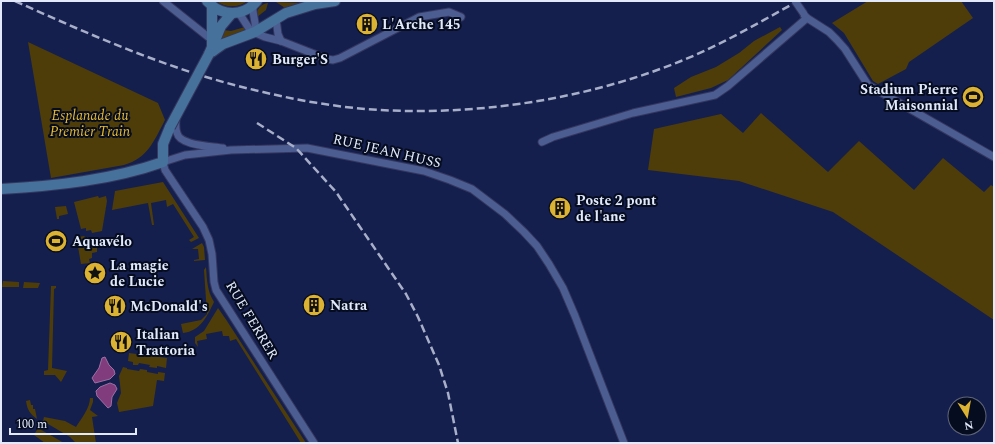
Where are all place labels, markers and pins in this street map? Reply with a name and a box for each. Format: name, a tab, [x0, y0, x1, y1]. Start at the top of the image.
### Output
building icon: L'Arche 145	[354, 11, 380, 37]
place label: L'Arche 145	[382, 14, 461, 35]
restaurant icon: Burger'S	[243, 46, 269, 72]
place label: Burger'S	[272, 49, 328, 70]
place label: Stadium Pierre Maisonnial	[860, 79, 958, 116]
sports icon: Stadium Pierre Maisonnial	[960, 84, 986, 110]
place label: Poste 2 pont de l'ane	[576, 190, 657, 227]
building icon: Poste 2 pont de l'ane	[547, 195, 573, 221]
sports icon: Aquavélo	[43, 228, 69, 254]
place label: Aquavélo	[72, 231, 132, 252]
place label: La magie de Lucie	[110, 255, 169, 292]
place icon: La magie de Lucie	[82, 260, 108, 286]
building icon: Natra	[301, 292, 327, 318]
restaurant icon: McDonald's	[102, 293, 128, 319]
place label: Natra	[330, 295, 368, 316]
place label: McDonald's	[130, 296, 208, 317]
place label: Italian Trattoria	[136, 324, 196, 361]
restaurant icon: Italian Trattoria	[108, 329, 134, 355]

